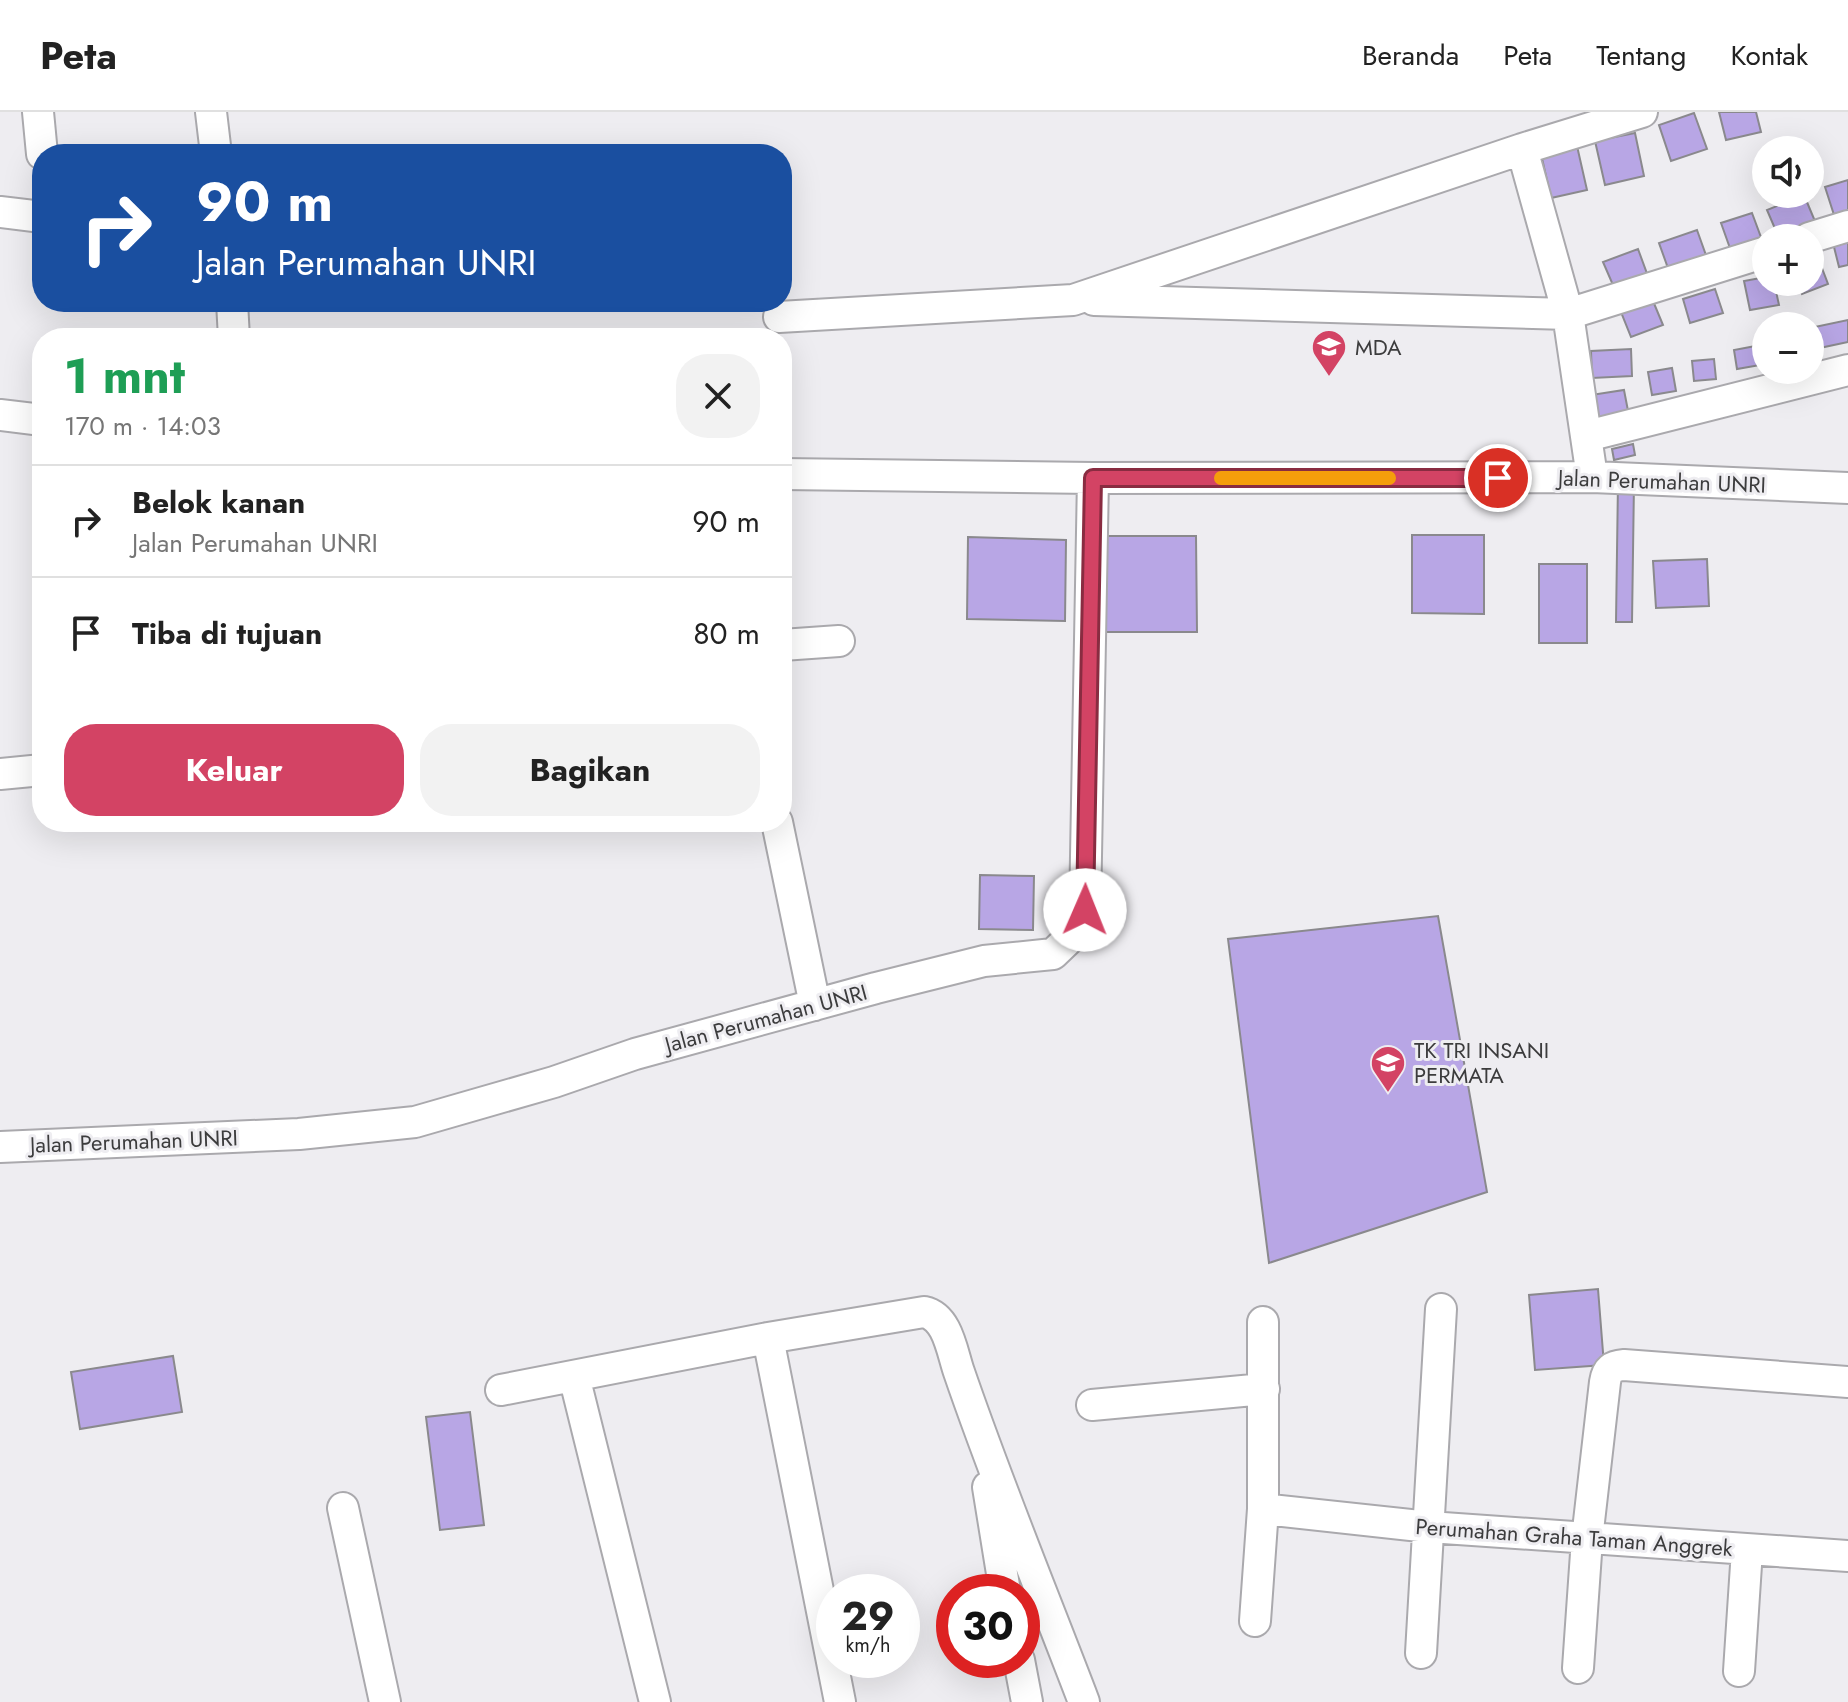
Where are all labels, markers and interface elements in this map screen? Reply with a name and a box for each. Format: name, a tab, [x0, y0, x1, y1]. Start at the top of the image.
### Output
text: Peta	[40, 28, 117, 83]
text: Beranda	[1362, 35, 1459, 76]
text: Peta	[1503, 35, 1552, 76]
text: Tentang	[1596, 35, 1687, 76]
text: Kontak	[1731, 35, 1808, 76]
map controls	[1752, 136, 1824, 384]
button: sound	[1752, 136, 1824, 208]
text: 90 m	[196, 161, 333, 242]
icon: right	[64, 176, 168, 280]
button: +	[1752, 224, 1824, 296]
text: Jalan Perumahan UNRI	[196, 236, 536, 288]
button: −	[1752, 312, 1824, 384]
school or university icon: MDA	[1310, 328, 1348, 378]
place label: MDA	[1355, 331, 1402, 363]
text: 1 mnt	[64, 342, 185, 411]
button: close	[676, 354, 760, 438]
text: 170 m · 14:03	[64, 407, 221, 445]
pin	[1464, 444, 1532, 512]
icon: arrive	[1476, 456, 1520, 500]
street label: Jalan Perumahan UNRI	[1554, 461, 1767, 501]
text: Belok kanan	[132, 481, 305, 524]
icon: right	[64, 499, 108, 543]
text: 90 m	[692, 500, 760, 543]
text: Jalan Perumahan UNRI	[132, 524, 378, 562]
icon: arrive	[64, 611, 108, 655]
text: Tiba di tujuan	[132, 612, 322, 655]
text: 80 m	[693, 612, 760, 655]
button: Keluar	[64, 724, 404, 816]
button: Bagikan	[420, 724, 760, 816]
position arrow	[1043, 868, 1127, 952]
street label: Jalan Perumahan UNRI	[658, 976, 871, 1061]
place label: TK TRI INSANI PERMATA	[1414, 1034, 1549, 1091]
school or university icon: TK TRI INSANI PERMATA	[1369, 1044, 1407, 1094]
street label: Jalan Perumahan UNRI	[26, 1121, 239, 1161]
street label: Perumahan Graha Taman Anggrek	[1414, 1510, 1734, 1564]
speed limit sign: 30	[936, 1574, 1040, 1678]
text: 29	[842, 1587, 895, 1645]
text: km/h	[845, 1631, 891, 1660]

